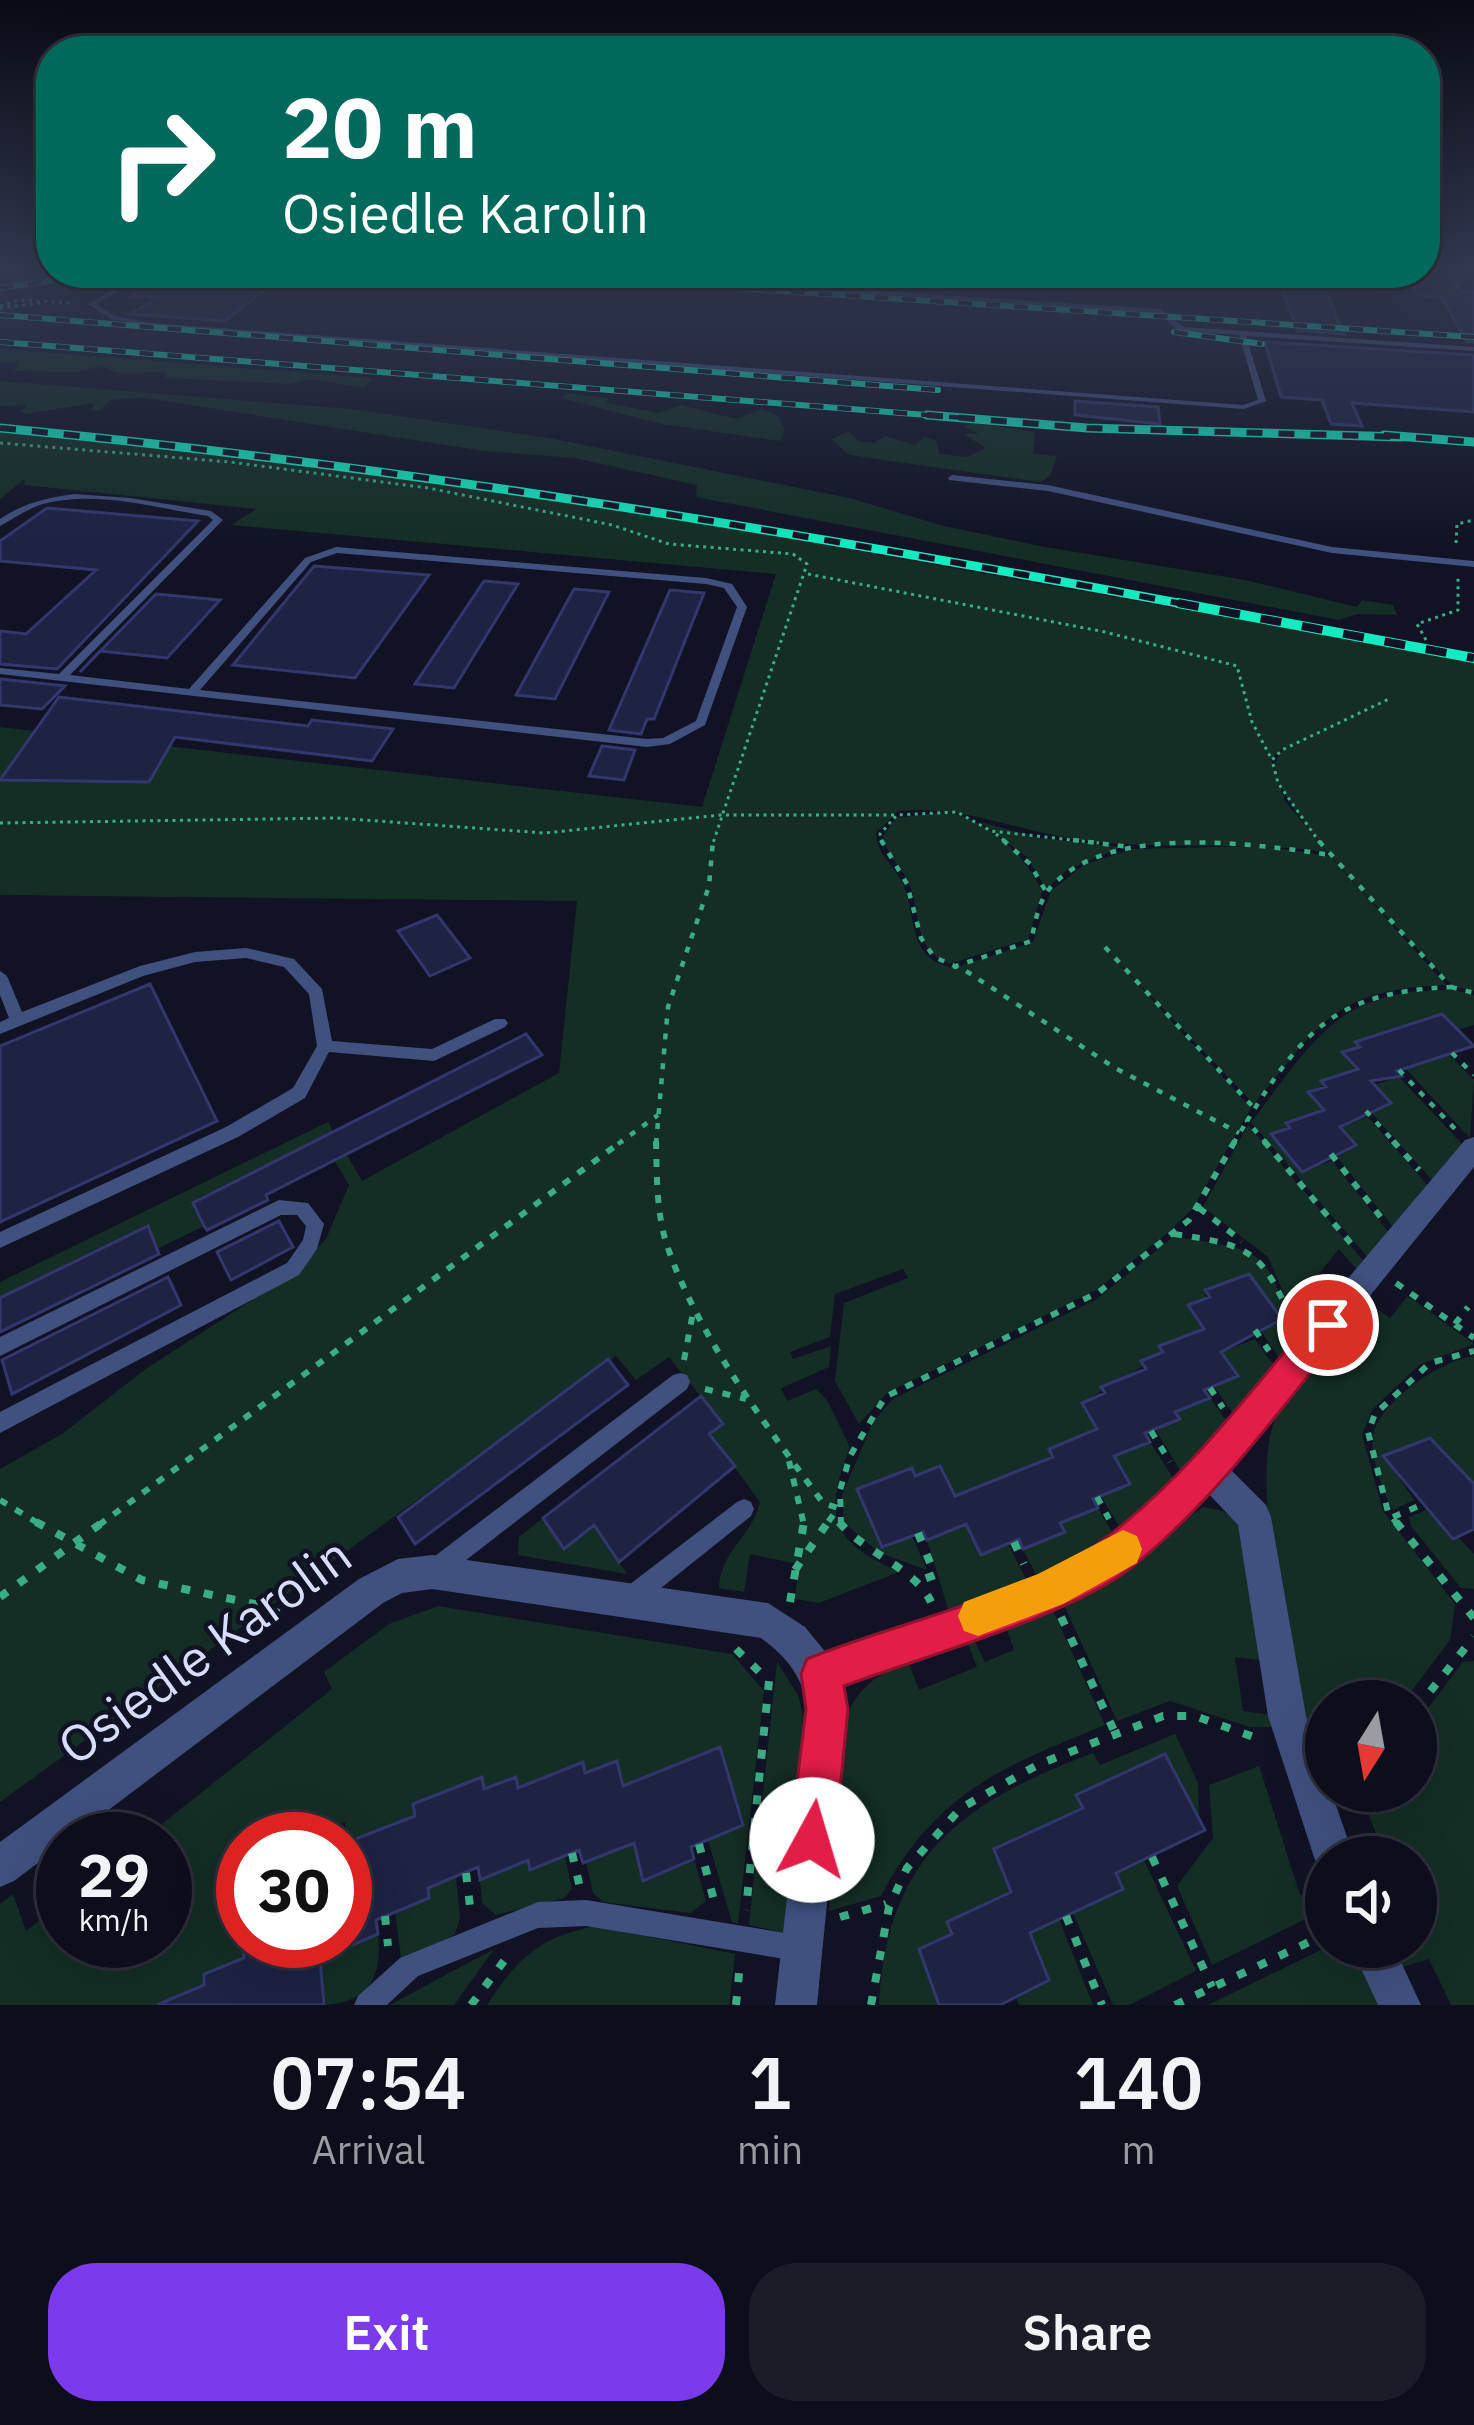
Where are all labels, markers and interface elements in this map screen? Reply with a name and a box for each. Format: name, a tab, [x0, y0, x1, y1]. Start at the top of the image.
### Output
text: 20 m	[282, 72, 478, 181]
icon: right	[84, 84, 240, 240]
text: Osiedle Karolin	[282, 178, 649, 248]
pin	[1277, 1274, 1379, 1376]
icon: arrive	[1295, 1292, 1361, 1358]
street label: Osiedle Karolin	[44, 1521, 364, 1779]
north arrow	[1305, 1680, 1437, 1812]
map controls	[1305, 1680, 1437, 1968]
position arrow	[749, 1777, 875, 1903]
speed limit sign: 30	[216, 1812, 372, 1968]
text: 29	[78, 1835, 150, 1914]
button: sound	[1305, 1836, 1437, 1968]
text: km/h	[79, 1900, 149, 1939]
text: 07:54	[271, 2035, 466, 2129]
text: 1	[748, 2035, 792, 2129]
text: 140	[1074, 2035, 1203, 2129]
text: Arrival	[312, 2124, 425, 2175]
text: min	[737, 2124, 803, 2175]
text: m	[1121, 2124, 1156, 2175]
button: Exit	[48, 2263, 725, 2401]
button: Share	[749, 2263, 1426, 2401]

